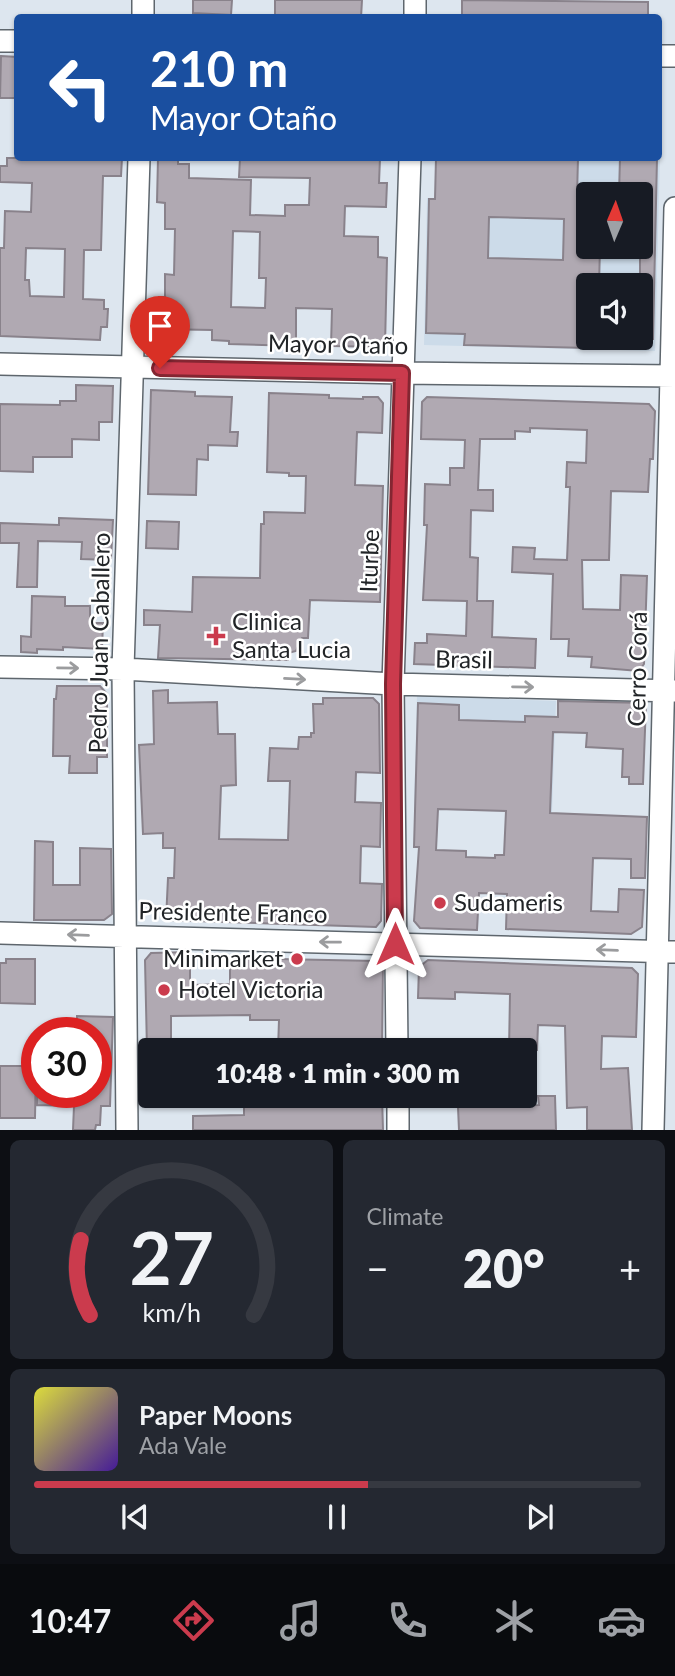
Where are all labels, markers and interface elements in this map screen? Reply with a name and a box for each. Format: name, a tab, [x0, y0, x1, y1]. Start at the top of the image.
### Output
text: 210 m	[150, 39, 288, 97]
icon: left	[35, 42, 126, 133]
text: Mayor Otaño	[150, 98, 337, 137]
north arrow	[576, 182, 653, 259]
map controls	[576, 182, 653, 350]
button: sound	[576, 273, 653, 350]
pin	[130, 296, 190, 368]
icon: arrive	[141, 307, 179, 345]
street label: Mayor Otaño	[268, 328, 408, 359]
street label: Iturbe	[353, 529, 384, 593]
street label: Pedro Juan Caballero	[82, 532, 115, 754]
place label: Clinica Santa Lucia	[232, 606, 351, 663]
street label: Cerro Corá	[621, 611, 652, 727]
marker: Clinica Santa Lucia	[206, 626, 226, 646]
street label: Brasil	[435, 644, 493, 674]
one-way arrow	[56, 661, 79, 675]
one-way arrow	[284, 672, 307, 685]
one-way arrow	[511, 681, 534, 694]
place label: Sudameris	[454, 887, 563, 916]
street label: Presidente Franco	[138, 895, 328, 928]
marker: Sudameris	[432, 895, 448, 911]
position arrow	[358, 907, 432, 981]
one-way arrow	[67, 929, 90, 942]
one-way arrow	[319, 935, 342, 949]
place label: Minimarket	[163, 943, 283, 972]
one-way arrow	[596, 944, 619, 957]
marker: Minimarket	[289, 951, 305, 967]
place label: Hotel Victoria	[178, 974, 324, 1003]
marker: Hotel Victoria	[156, 982, 172, 998]
speed limit sign: 30	[21, 1017, 112, 1108]
text: 10:48 · 1 min · 300 m	[215, 1057, 460, 1089]
text: Climate	[367, 1202, 443, 1230]
text: 27	[129, 1214, 213, 1302]
text: 20°	[463, 1237, 545, 1299]
text: −	[367, 1245, 389, 1291]
text: +	[619, 1245, 641, 1291]
text: km/h	[142, 1297, 201, 1327]
text: Paper Moons	[139, 1399, 292, 1431]
text: Ada Vale	[139, 1431, 227, 1459]
icon: previous	[116, 1498, 154, 1536]
icon: pause	[318, 1498, 356, 1536]
icon: next	[521, 1498, 559, 1536]
icon: directions	[169, 1596, 218, 1645]
icon: music	[276, 1596, 325, 1645]
icon: phone	[383, 1596, 432, 1645]
icon: climate	[490, 1596, 539, 1645]
icon: car	[597, 1596, 646, 1645]
text: 10:47	[29, 1601, 111, 1640]

